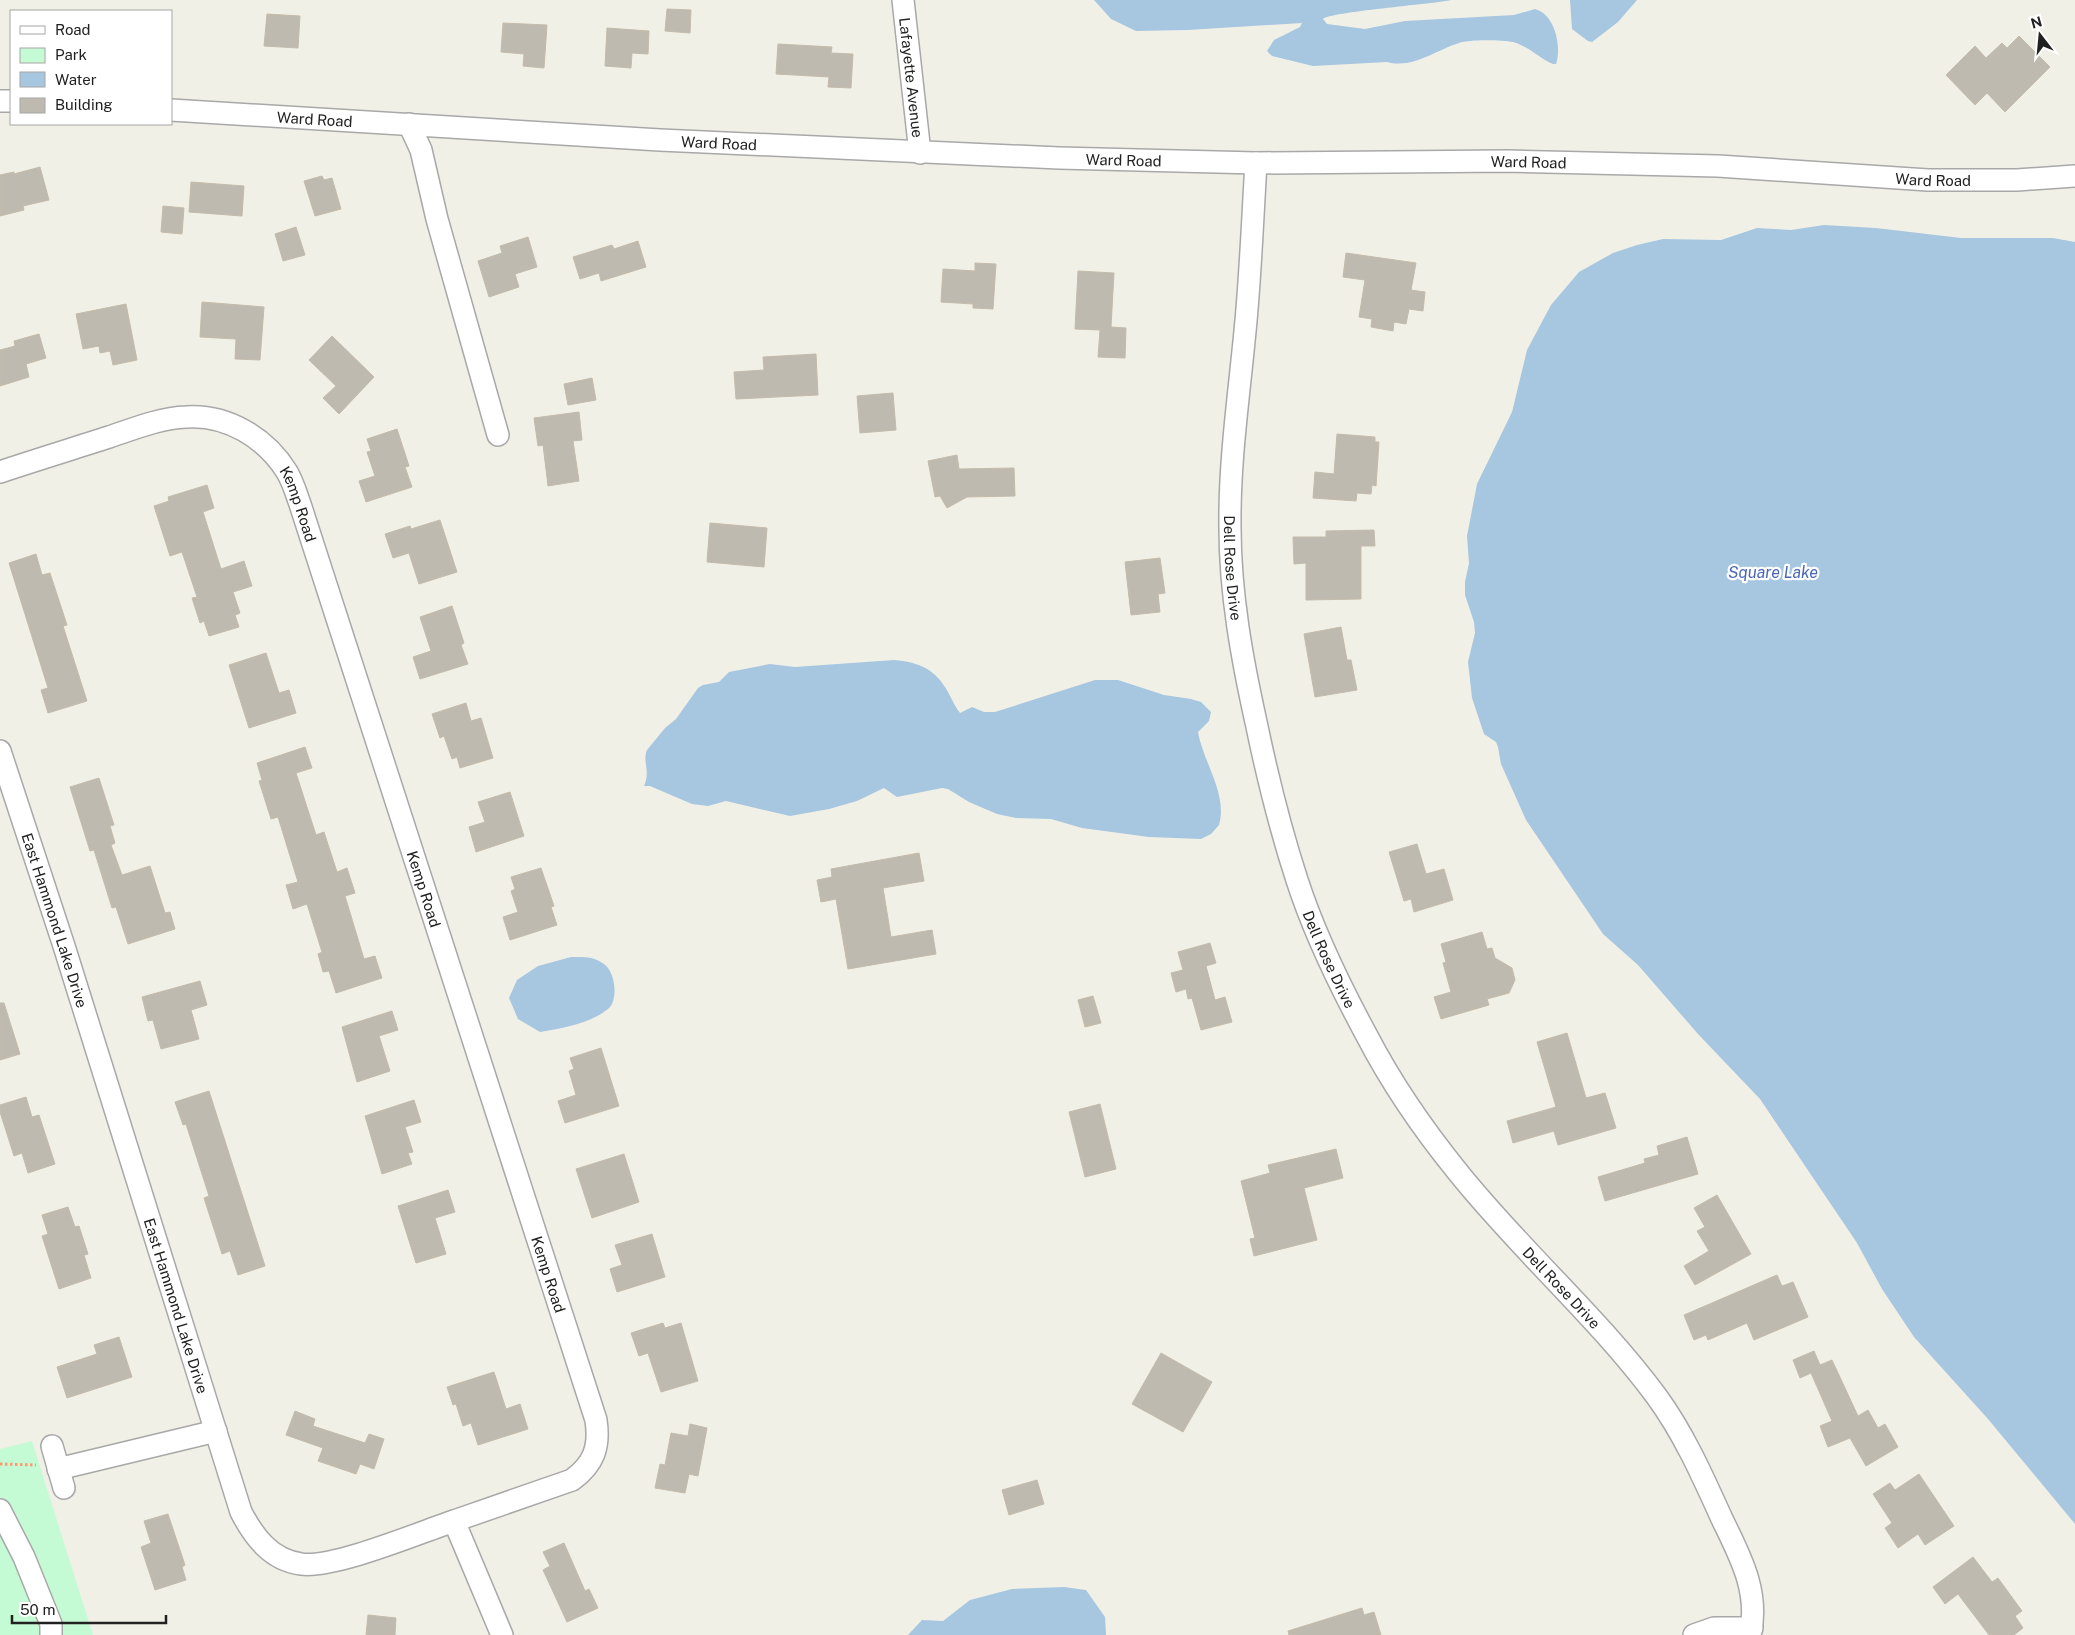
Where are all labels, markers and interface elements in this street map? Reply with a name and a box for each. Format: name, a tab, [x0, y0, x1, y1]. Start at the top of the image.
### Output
legend	[10, 10, 172, 125]
north arrow	[2015, 10, 2065, 60]
text: N	[2029, 13, 2044, 32]
street label: Lafayette Avenue	[896, 17, 927, 139]
text: Road	[55, 21, 91, 38]
text: Park	[55, 46, 87, 63]
text: Water	[55, 71, 97, 88]
text: Building	[55, 96, 113, 113]
street label: Ward Road	[276, 108, 353, 130]
street label: Ward Road	[681, 132, 757, 153]
street label: Ward Road	[1086, 150, 1162, 169]
street label: Ward Road	[1491, 152, 1567, 171]
street label: Ward Road	[1895, 169, 1971, 189]
street label: Kemp Road	[277, 463, 320, 544]
street label: Dell Rose Drive	[1221, 515, 1245, 621]
water label: Square Lake	[1728, 563, 1818, 582]
street label: East Hammond Lake Drive	[19, 831, 91, 1010]
street label: Kemp Road	[404, 848, 445, 929]
street label: Dell Rose Drive	[1300, 908, 1359, 1011]
street label: East Hammond Lake Drive	[141, 1216, 212, 1395]
street label: Kemp Road	[529, 1234, 569, 1315]
street label: Dell Rose Drive	[1520, 1243, 1604, 1332]
scale bar	[12, 1592, 166, 1624]
text: 50 m	[20, 1601, 55, 1618]

